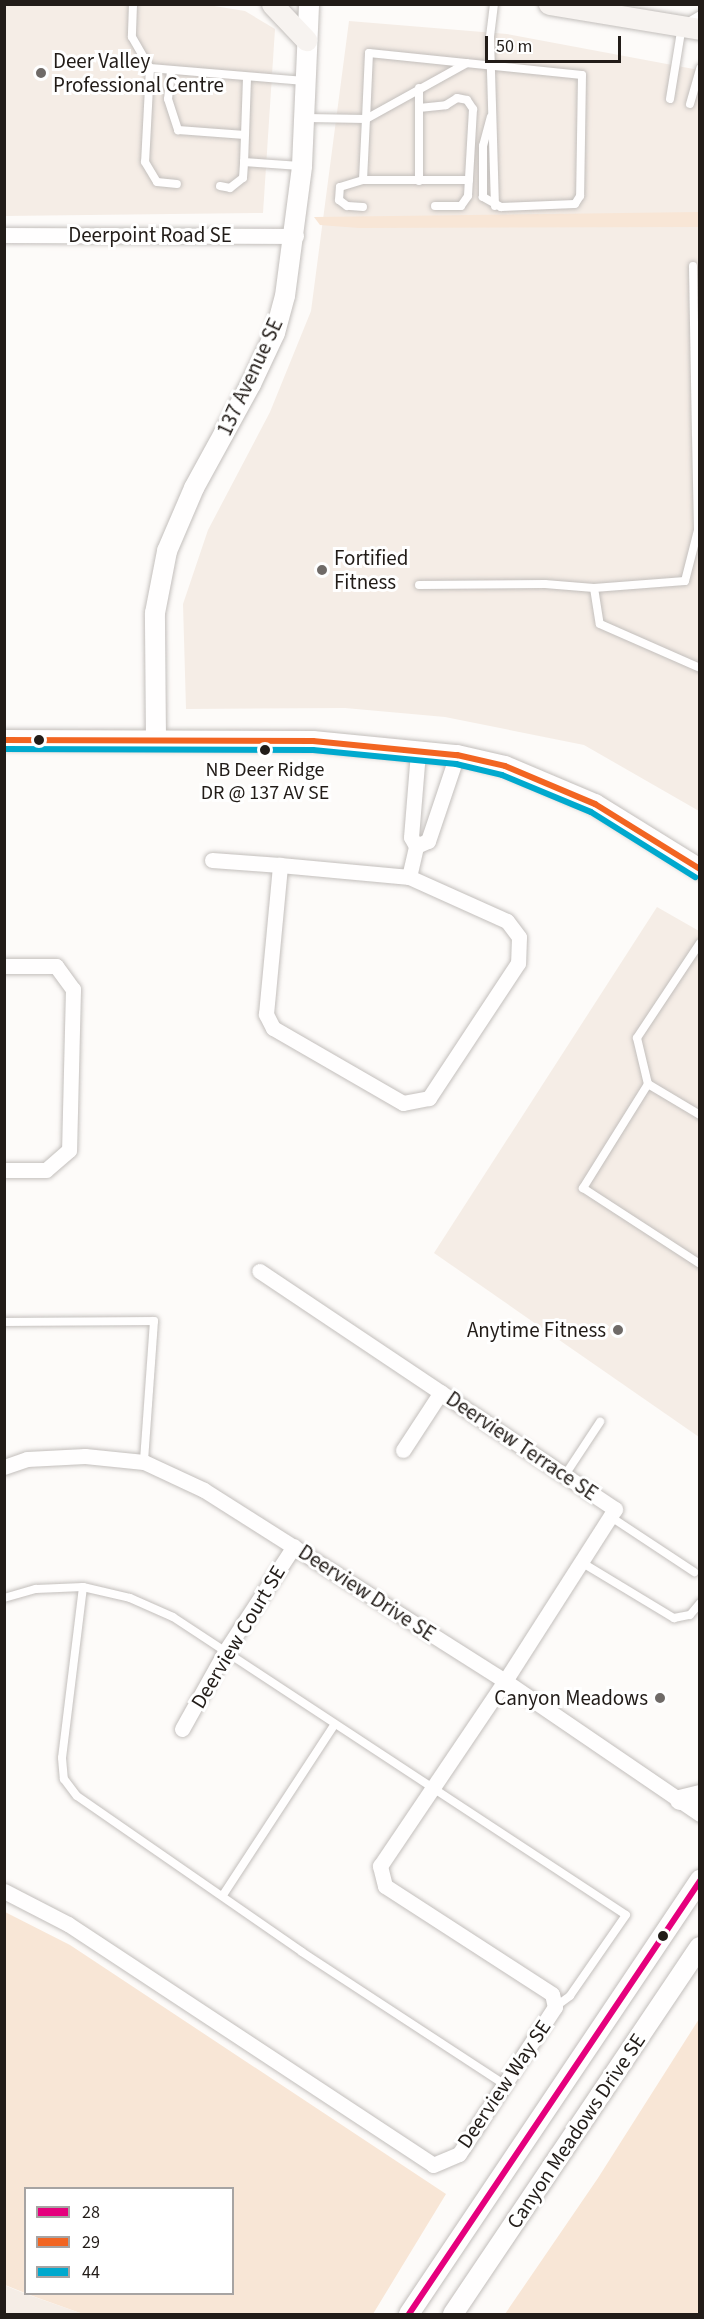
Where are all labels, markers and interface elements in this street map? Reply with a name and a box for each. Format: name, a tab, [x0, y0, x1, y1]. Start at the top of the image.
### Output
scale bar	[488, 24, 624, 62]
text: 50 m	[496, 34, 532, 59]
place label: Deer Valley Professional Centre	[53, 48, 224, 98]
marker: Deer Valley Professional Centre	[34, 66, 48, 80]
street label: Deerpoint Road SE	[68, 222, 232, 248]
street label: 137 Avenue SE	[212, 314, 288, 440]
place label: Fortified Fitness	[334, 545, 408, 595]
marker: Fortified Fitness	[315, 563, 329, 577]
unlabelled marker	[33, 734, 45, 746]
marker: NB Deer Ridge DR @ 137 AV SE	[259, 744, 271, 756]
place label: NB Deer Ridge DR @ 137 AV SE	[201, 759, 329, 806]
place label: Anytime Fitness	[467, 1317, 606, 1343]
marker: Anytime Fitness	[611, 1323, 625, 1337]
street label: Deerview Terrace SE	[441, 1386, 603, 1506]
street label: Deerview Drive SE	[294, 1539, 440, 1647]
street label: Deerview Court SE	[185, 1561, 291, 1713]
place label: Canyon Meadows	[494, 1685, 648, 1711]
marker: Canyon Meadows	[653, 1691, 667, 1705]
unlabelled marker	[657, 1930, 669, 1942]
street label: Deerview Way SE	[452, 2015, 556, 2153]
street label: Canyon Meadows Drive SE	[501, 2029, 651, 2233]
legend	[24, 2187, 234, 2295]
text: 28	[82, 2200, 100, 2225]
text: 29	[82, 2230, 100, 2255]
text: 44	[82, 2260, 100, 2285]

